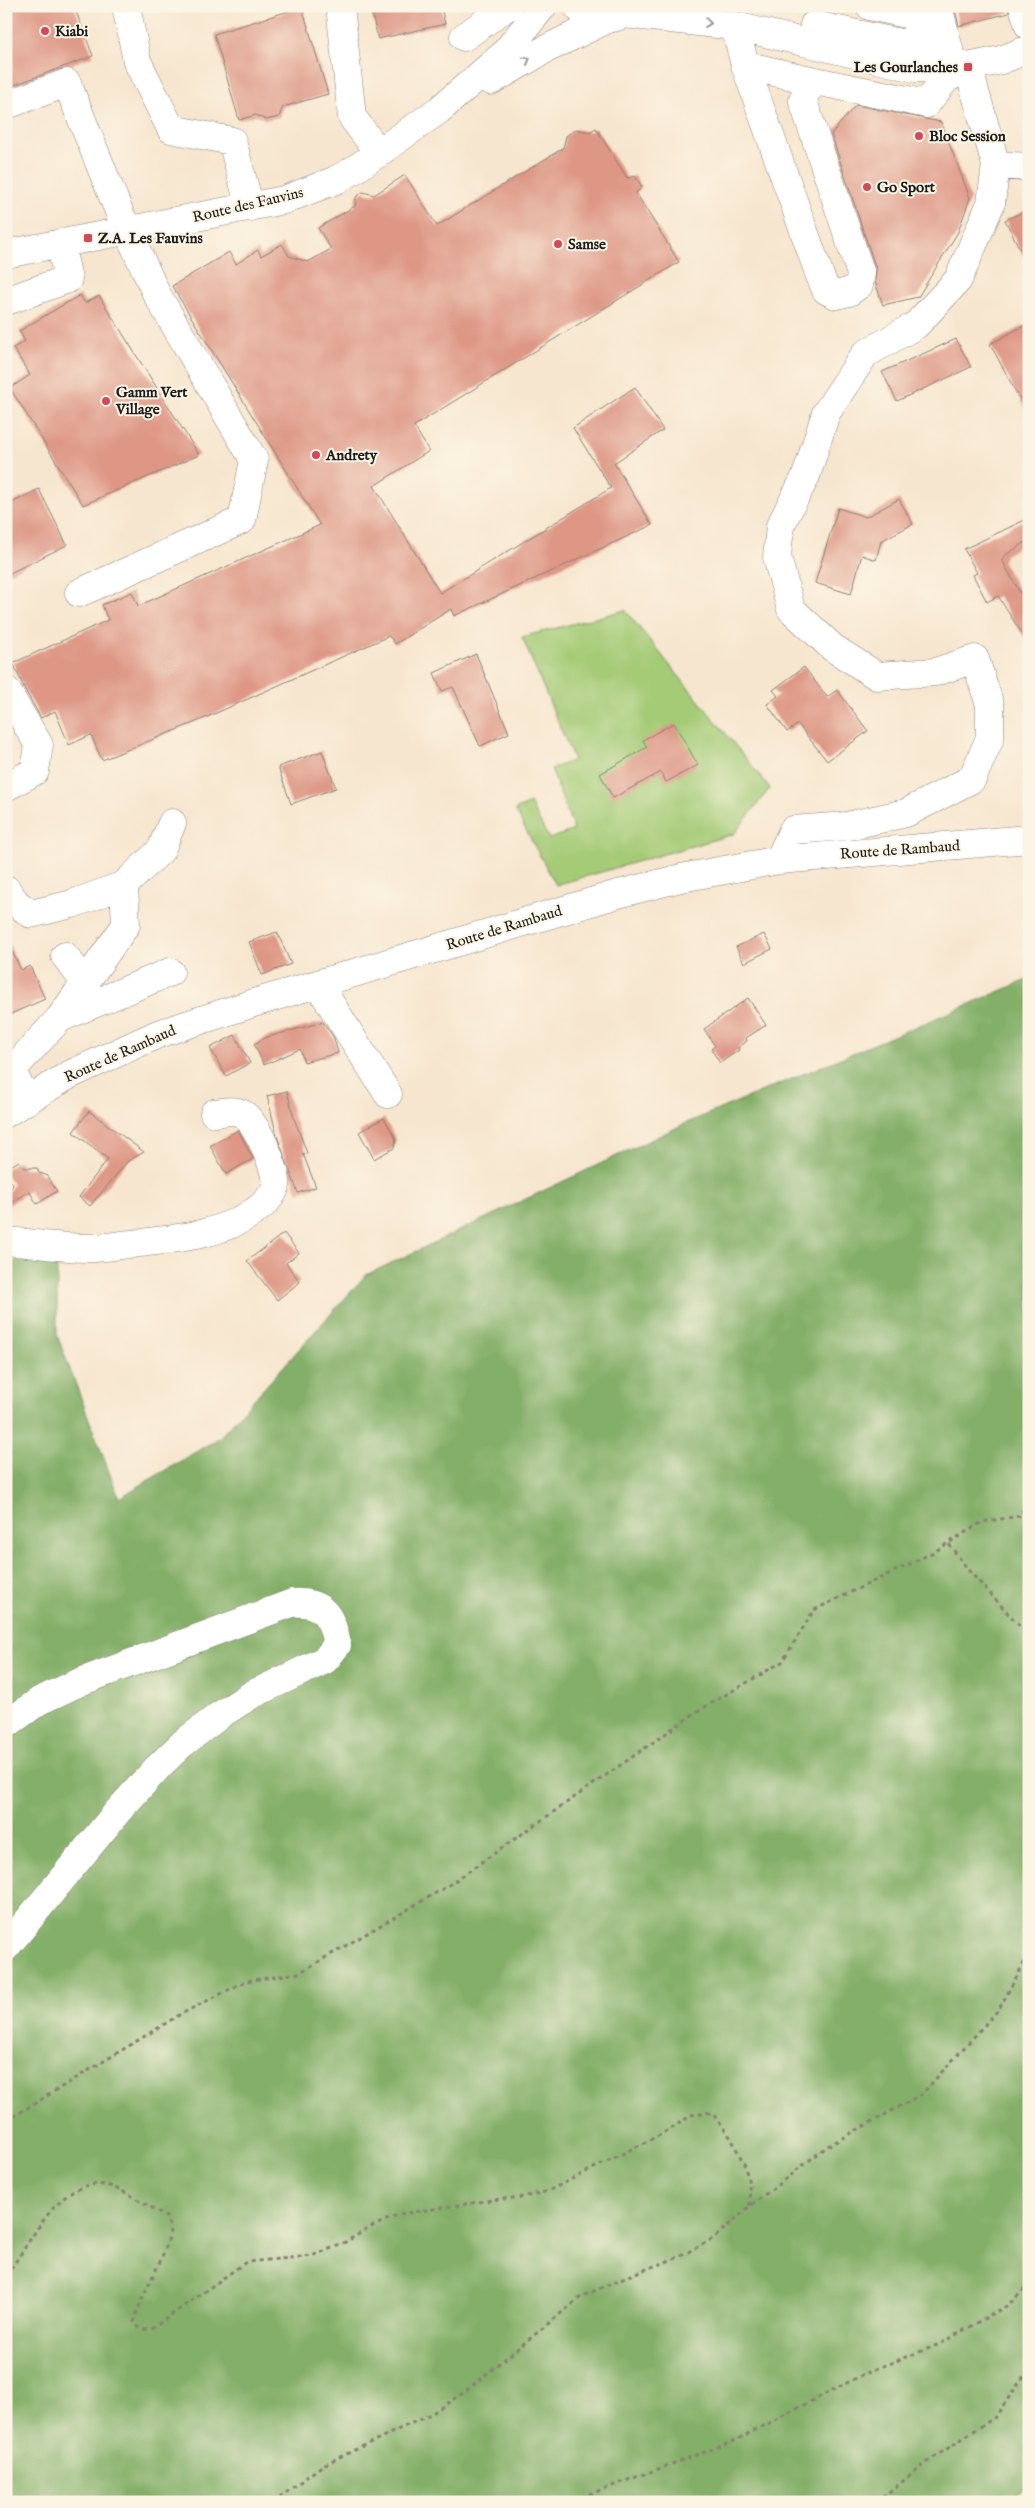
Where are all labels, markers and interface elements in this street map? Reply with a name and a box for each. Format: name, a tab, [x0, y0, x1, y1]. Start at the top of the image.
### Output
one-way arrow	[704, 17, 712, 28]
place label: Kiabi	[55, 22, 88, 41]
marker: Kiabi	[39, 25, 51, 37]
one-way arrow	[522, 56, 531, 66]
place label: Les Gourlanches	[853, 58, 959, 77]
marker: Les Gourlanches	[962, 61, 974, 73]
place label: Bloc Session	[929, 127, 1006, 146]
marker: Bloc Session	[913, 130, 925, 142]
place label: Go Sport	[877, 178, 936, 197]
marker: Go Sport	[861, 181, 873, 193]
street label: Route des Fauvins	[191, 183, 305, 227]
place label: Z.A. Les Fauvins	[98, 229, 203, 248]
marker: Z.A. Les Fauvins	[82, 232, 94, 244]
place label: Samse	[568, 235, 606, 254]
marker: Samse	[552, 238, 564, 250]
place label: Gamm Vert Village	[115, 383, 188, 419]
marker: Gamm Vert Village	[100, 395, 112, 407]
place label: Andrety	[325, 446, 378, 465]
marker: Andrety	[310, 449, 322, 461]
street label: Route de Rambaud	[839, 836, 962, 864]
street label: Route de Rambaud	[444, 901, 565, 955]
street label: Route de Rambaud	[61, 1020, 180, 1087]

